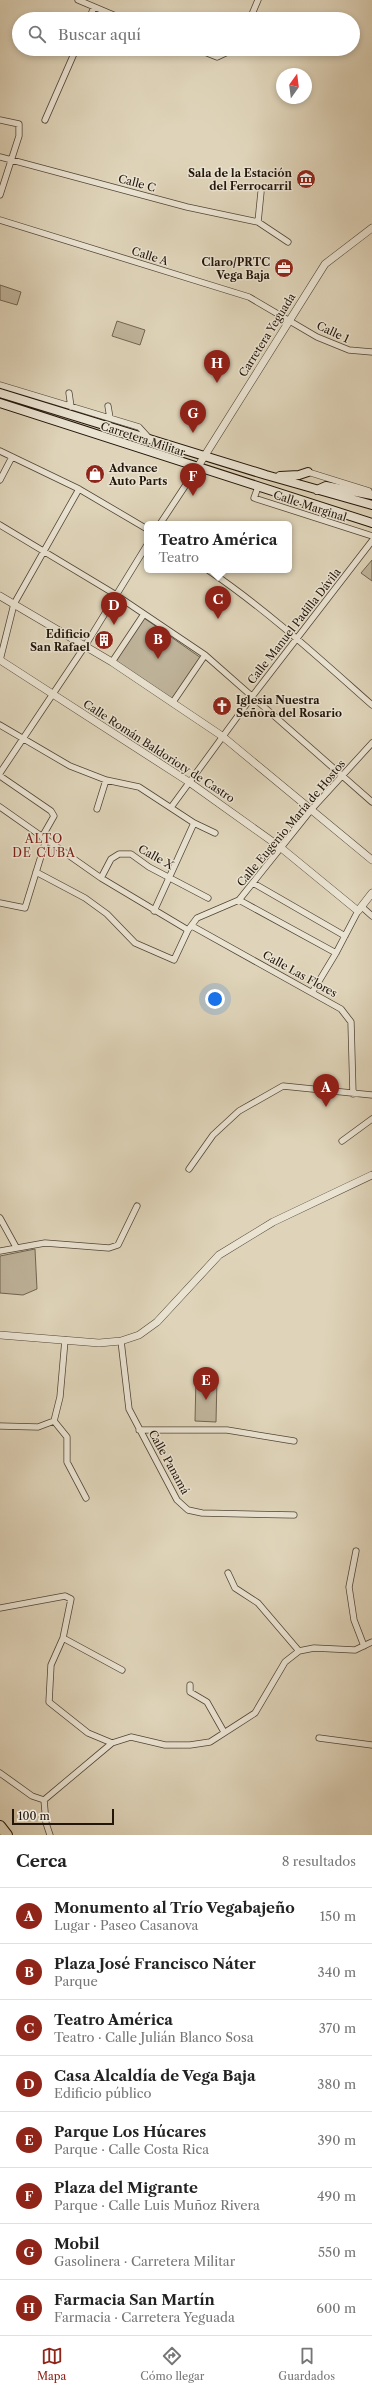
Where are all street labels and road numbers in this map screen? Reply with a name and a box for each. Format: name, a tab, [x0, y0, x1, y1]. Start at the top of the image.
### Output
street label: Calle C	[117, 171, 157, 195]
street label: Calle A	[130, 244, 171, 268]
street label: Carretera Yeguada	[236, 290, 298, 379]
street label: Calle 1	[314, 318, 352, 346]
street label: Carretera Militar	[99, 419, 187, 459]
street label: Calle Marginal	[271, 488, 349, 525]
street label: Calle Manuel Padilla Dávila	[244, 565, 344, 687]
street label: Calle Román Baldorioty de Castro	[81, 697, 238, 805]
street label: Calle Eugenio María de Hostos	[234, 757, 348, 889]
street label: Calle X	[136, 842, 176, 873]
street label: Calle Las Flores	[260, 948, 340, 1000]
street label: Calle Panamá	[146, 1427, 193, 1497]

